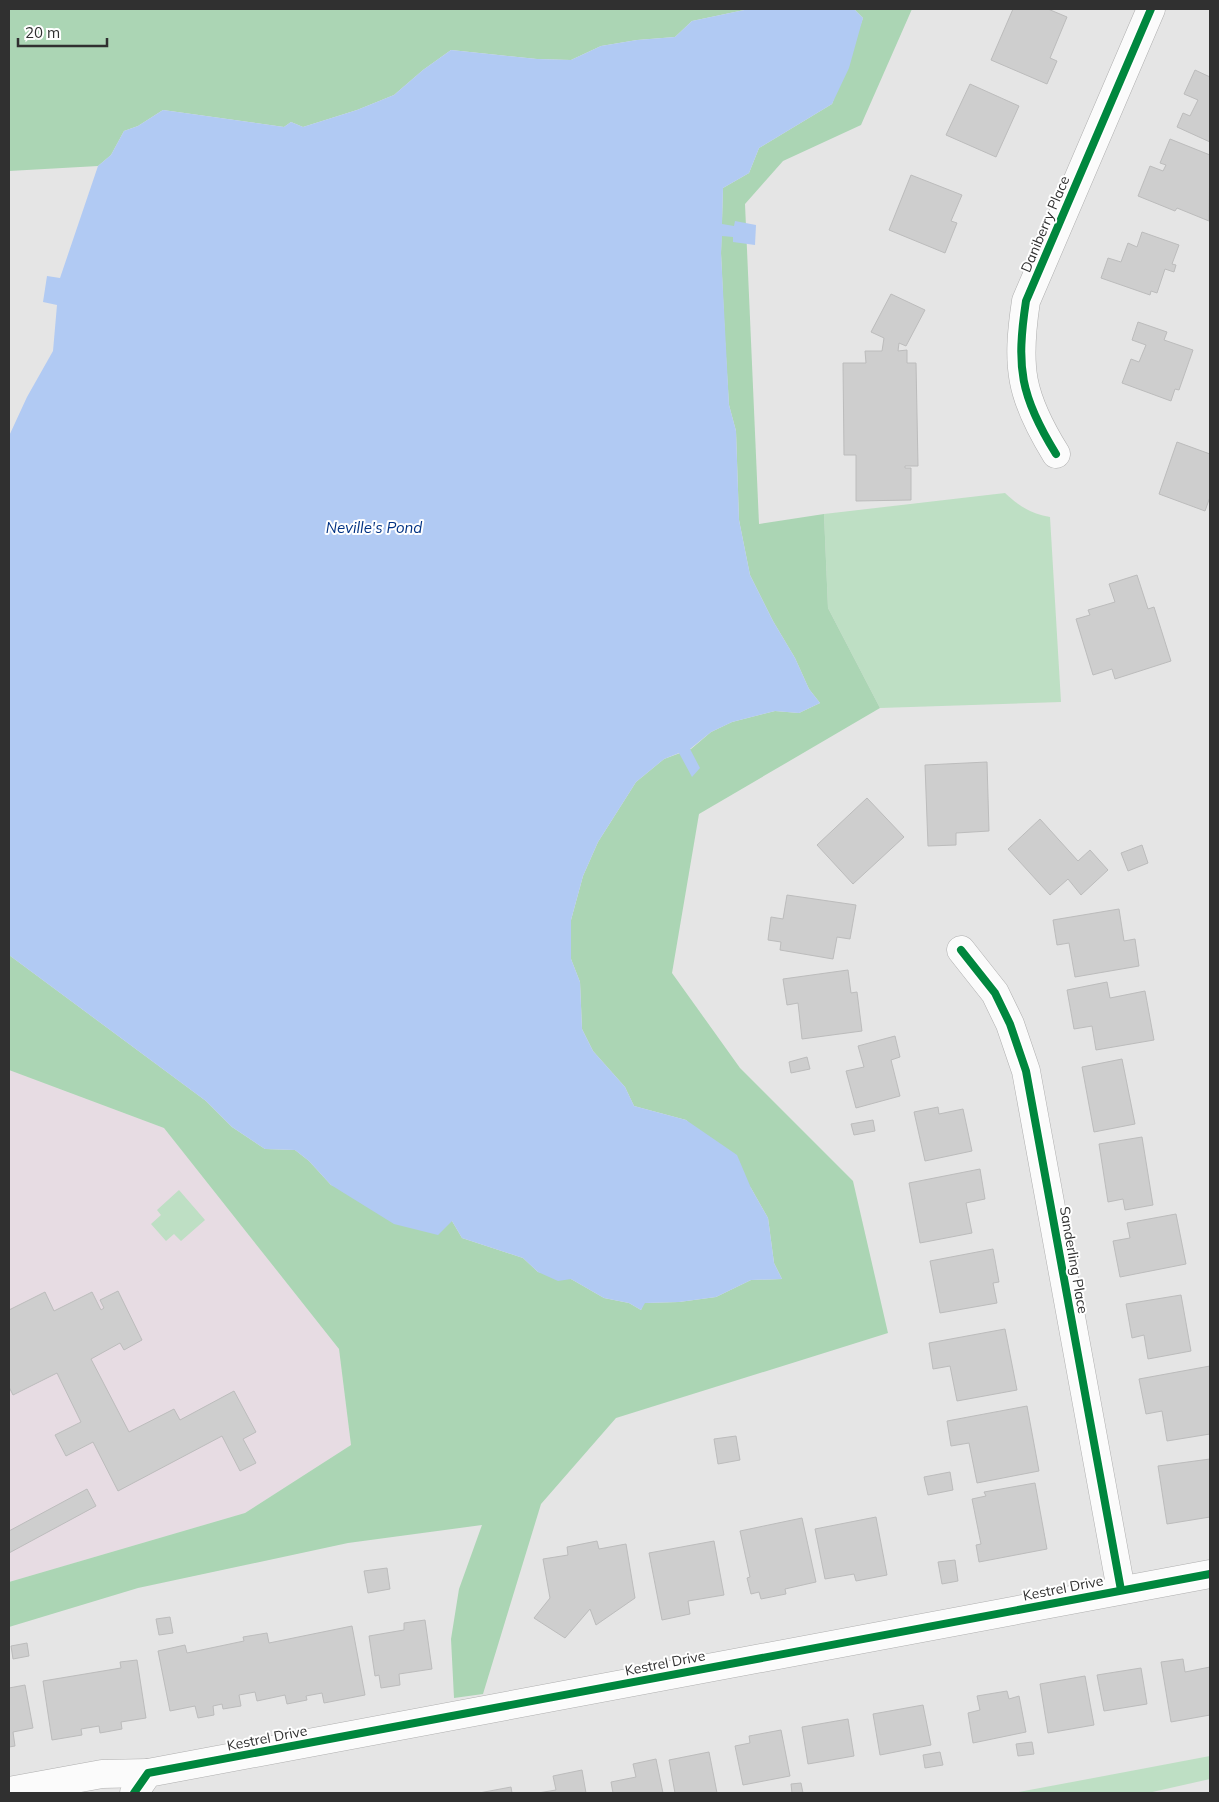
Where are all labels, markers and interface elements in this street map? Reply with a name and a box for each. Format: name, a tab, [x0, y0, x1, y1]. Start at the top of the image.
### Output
scale bar	[18, 15, 106, 47]
text: 20 m	[25, 23, 60, 42]
street label: Daniberry Place	[1017, 173, 1073, 275]
water label: Neville's Pond	[326, 518, 422, 537]
street label: Sanderling Place	[1056, 1205, 1092, 1315]
street label: Kestrel Drive	[1021, 1571, 1105, 1605]
street label: Kestrel Drive	[623, 1646, 707, 1680]
street label: Kestrel Drive	[225, 1721, 309, 1755]

